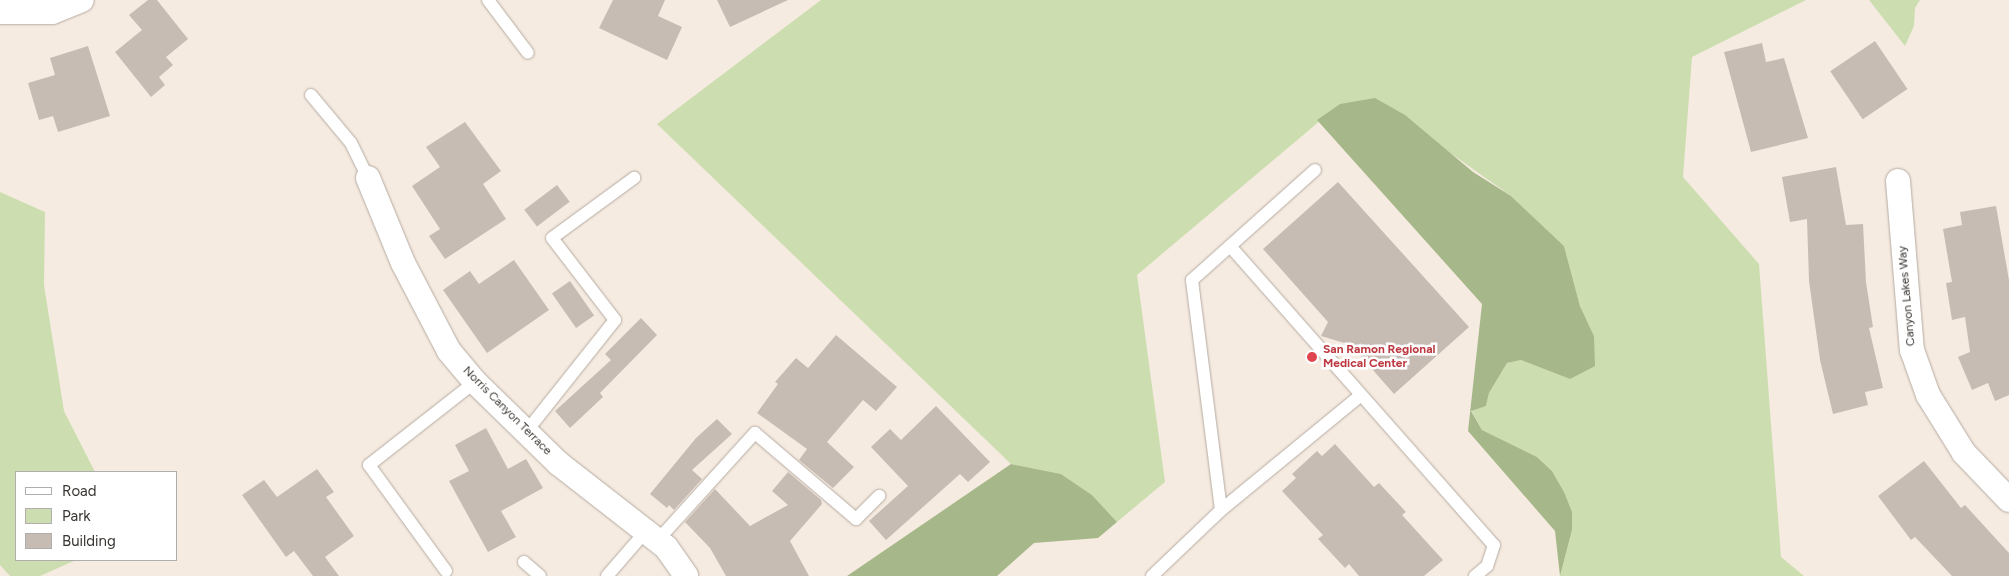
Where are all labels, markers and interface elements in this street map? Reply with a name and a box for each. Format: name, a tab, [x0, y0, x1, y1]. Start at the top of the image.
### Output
street label: Canyon Lakes Way	[1895, 245, 1919, 347]
place label: San Ramon Regional Medical Center	[1323, 343, 1435, 371]
marker: San Ramon Regional Medical Center	[1305, 350, 1319, 364]
street label: Norris Canyon Terrace	[460, 364, 554, 458]
legend	[15, 471, 178, 561]
text: Road	[62, 482, 97, 500]
text: Park	[62, 507, 91, 525]
text: Building	[62, 532, 116, 550]

